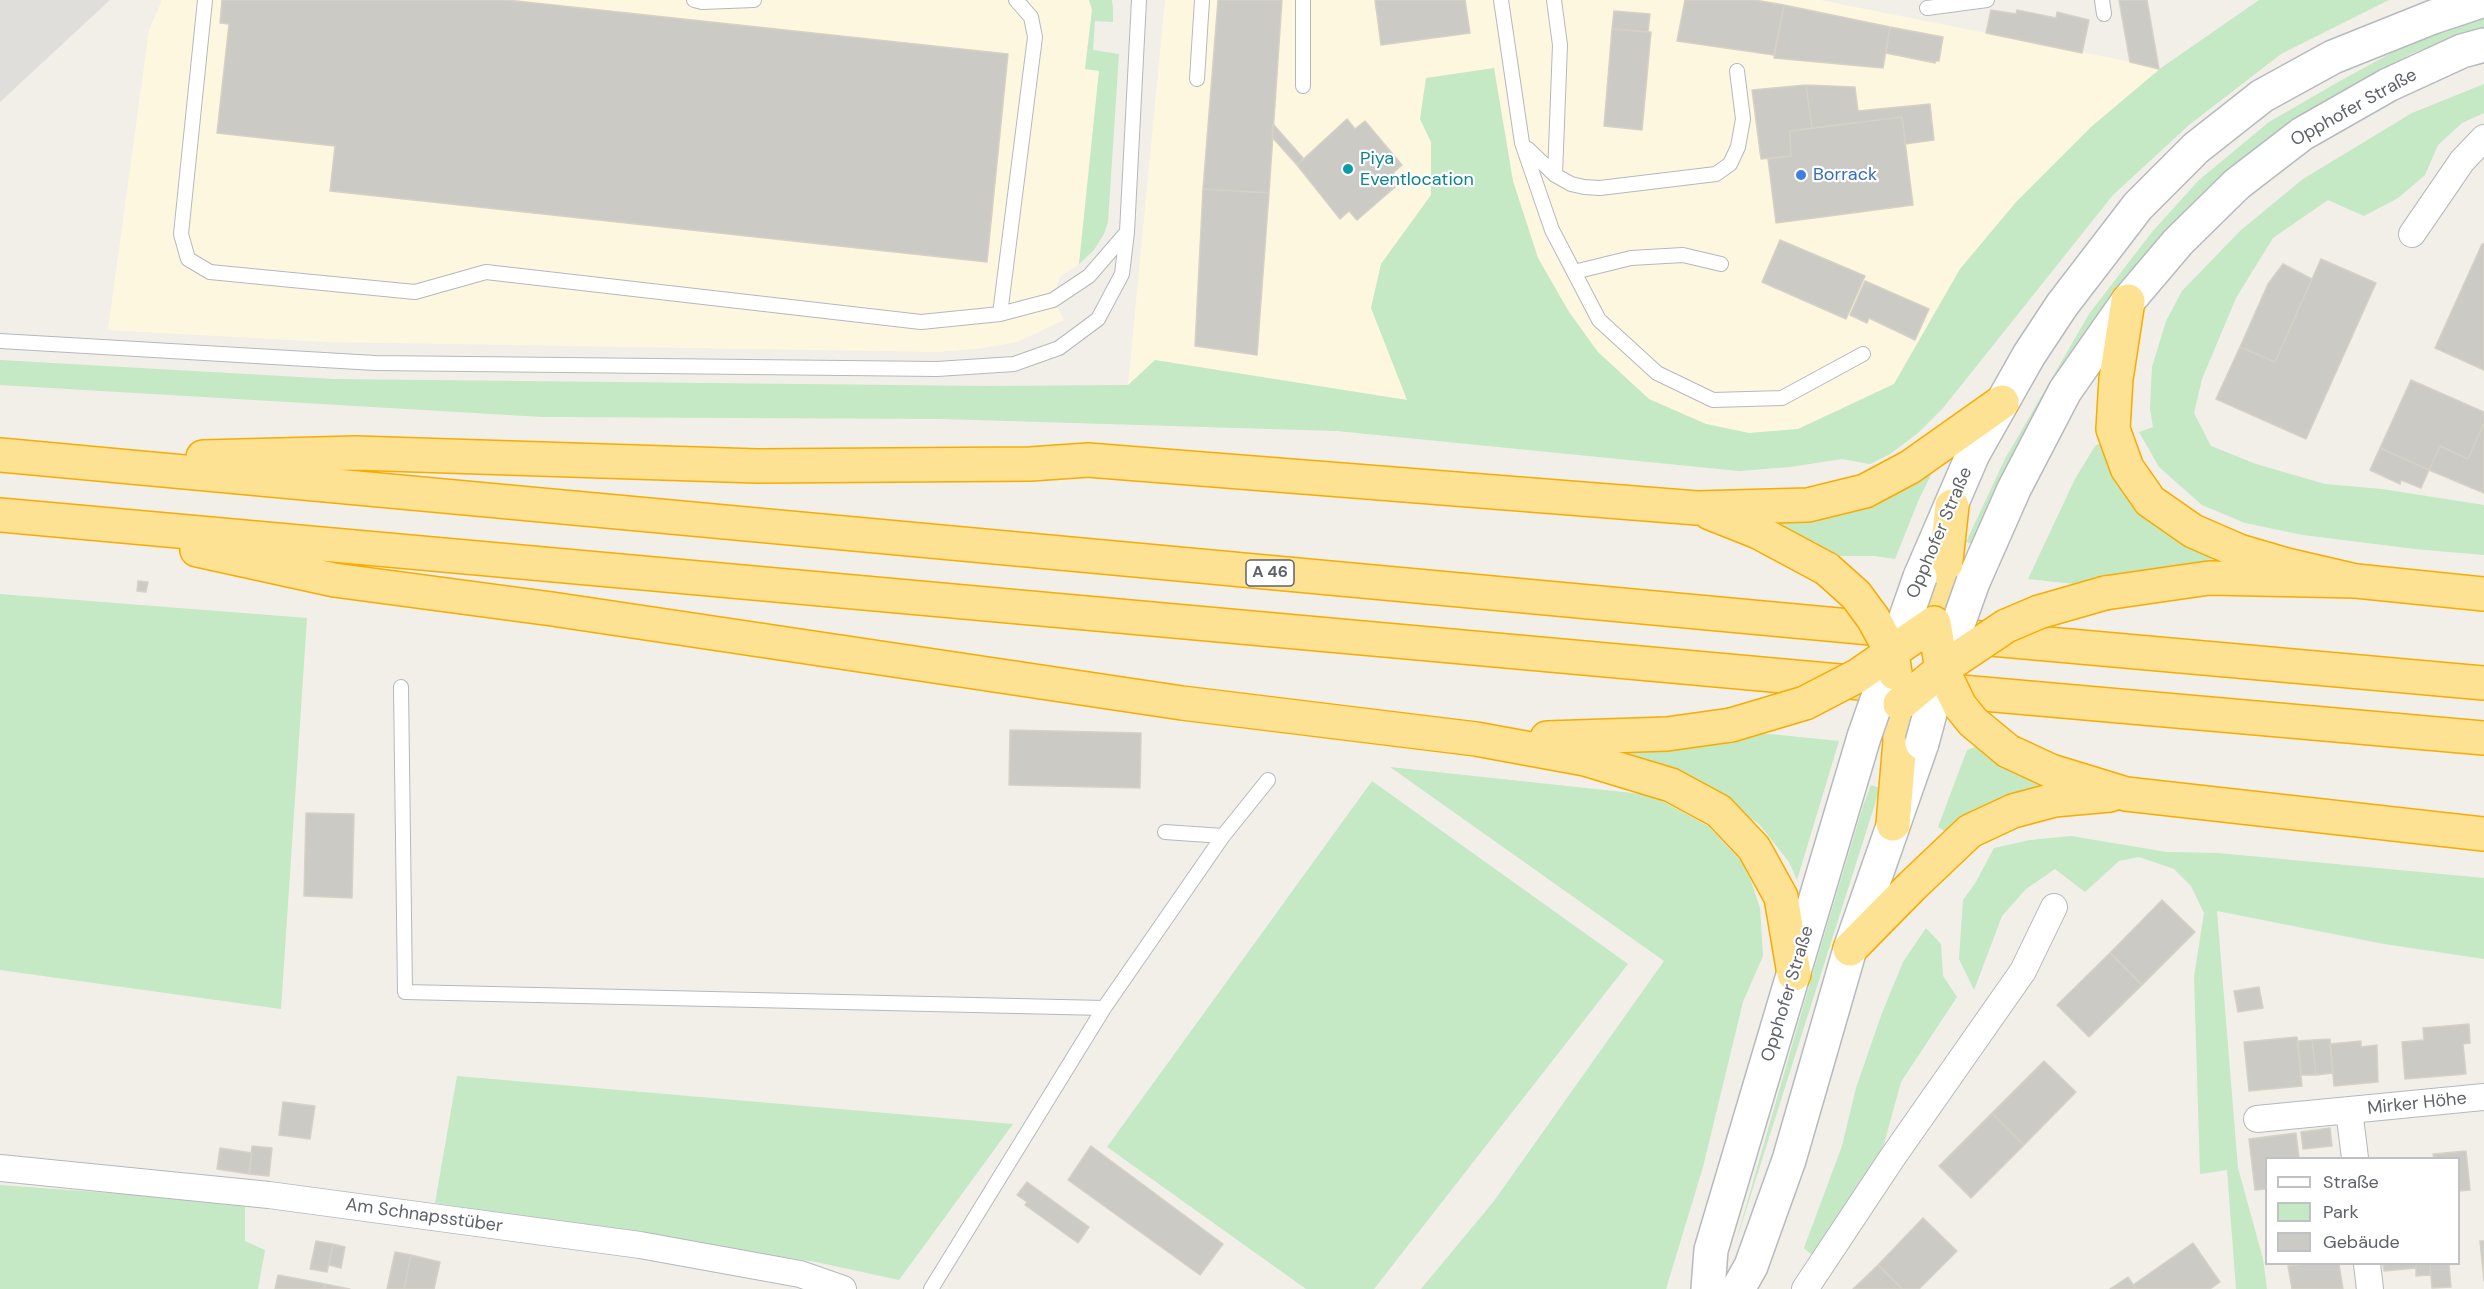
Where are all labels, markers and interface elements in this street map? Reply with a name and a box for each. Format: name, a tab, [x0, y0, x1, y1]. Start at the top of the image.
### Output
street label: Opphofer Straße	[2287, 64, 2421, 152]
place label: Piya Eventlocation	[1360, 148, 1474, 190]
marker: Piya Eventlocation	[1341, 162, 1355, 176]
place label: Borrack	[1813, 164, 1877, 186]
marker: Borrack	[1794, 168, 1808, 182]
street label: Opphofer Straße	[1903, 464, 1977, 602]
road number: A 46	[1246, 560, 1294, 586]
street label: Opphofer Straße	[1757, 924, 1819, 1064]
street label: Mirker Höhe	[2366, 1088, 2468, 1120]
legend	[2265, 1157, 2460, 1265]
text: Straße	[2323, 1170, 2379, 1194]
street label: Am Schnapsstüber	[344, 1194, 504, 1238]
text: Park	[2323, 1200, 2359, 1224]
text: Gebäude	[2323, 1230, 2400, 1254]

